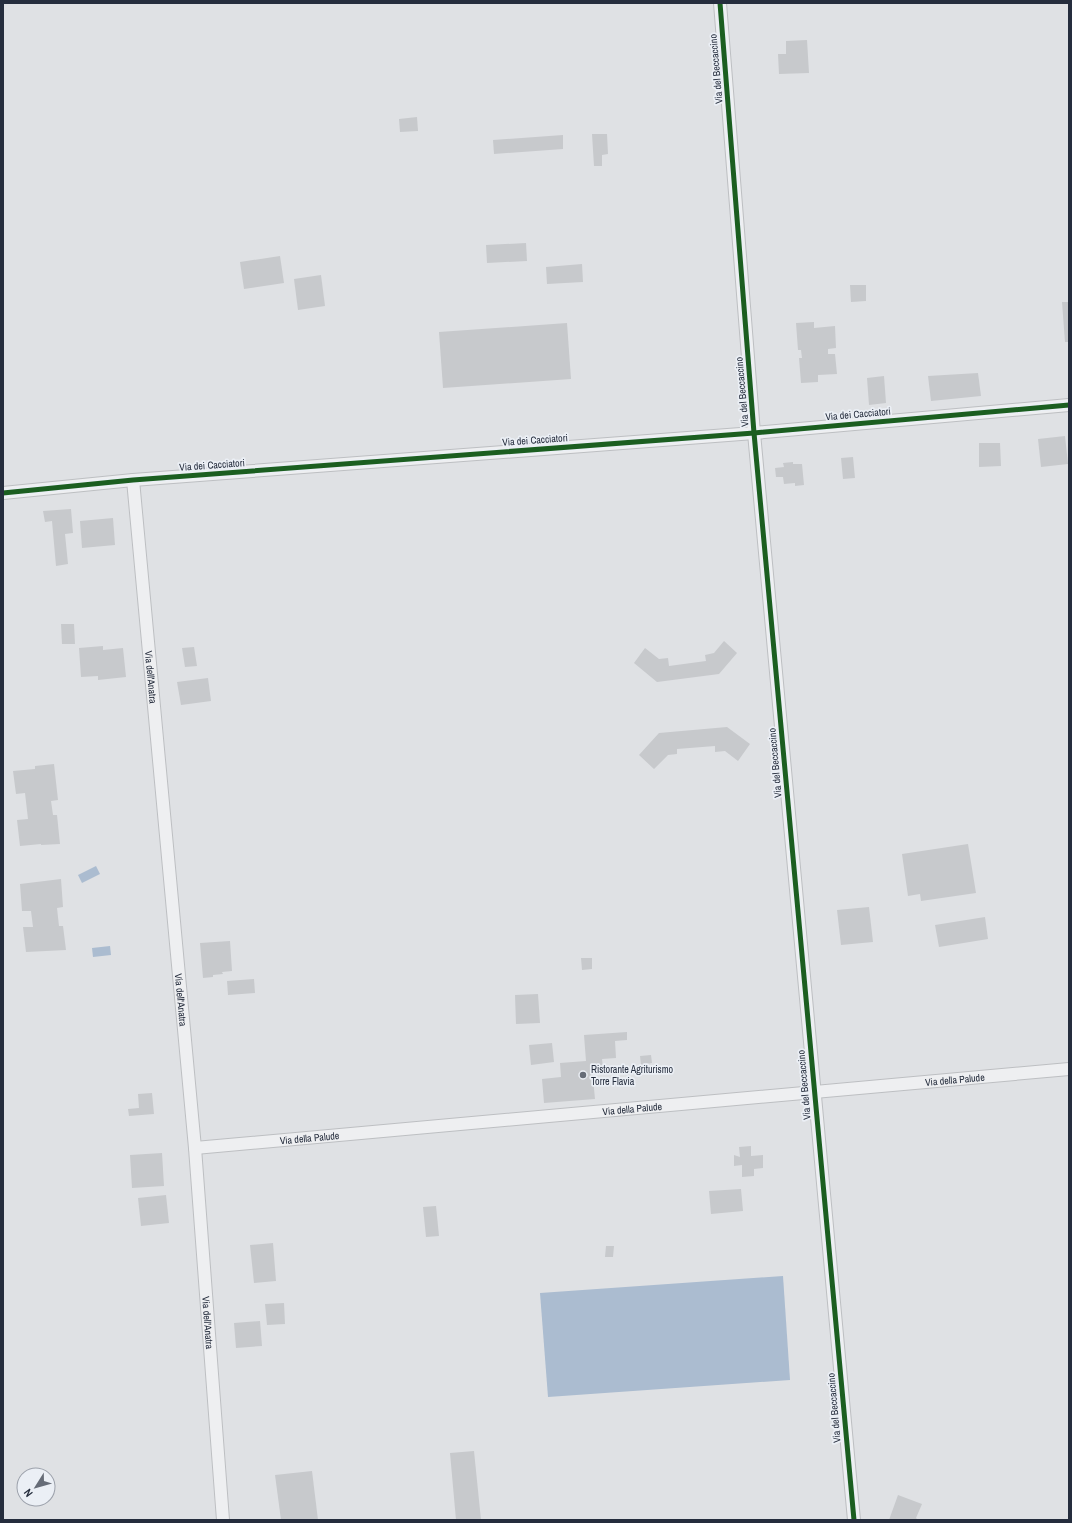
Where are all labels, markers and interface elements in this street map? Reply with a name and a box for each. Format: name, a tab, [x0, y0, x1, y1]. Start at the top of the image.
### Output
street label: Via del Beccaccino	[706, 33, 726, 104]
street label: Via del Beccaccino	[732, 356, 752, 427]
street label: Via dei Cacciatori	[825, 405, 891, 423]
street label: Via dei Cacciatori	[502, 431, 568, 449]
street label: Via dei Cacciatori	[179, 456, 245, 474]
street label: Via dell'Anatra	[142, 650, 160, 705]
street label: Via del Beccaccino	[765, 727, 785, 798]
street label: Via dell'Anatra	[172, 973, 190, 1027]
street label: Via del Beccaccino	[794, 1049, 814, 1120]
place label: Ristorante Agriturismo Torre Flavia	[591, 1063, 673, 1088]
marker: Ristorante Agriturismo Torre Flavia	[578, 1070, 588, 1080]
street label: Via della Palude	[925, 1070, 986, 1088]
street label: Via della Palude	[602, 1099, 663, 1118]
street label: Via della Palude	[279, 1128, 340, 1147]
street label: Via dell'Anatra	[200, 1296, 217, 1350]
street label: Via del Beccaccino	[824, 1372, 844, 1443]
north arrow	[16, 1467, 56, 1507]
text: N	[20, 1486, 36, 1500]

